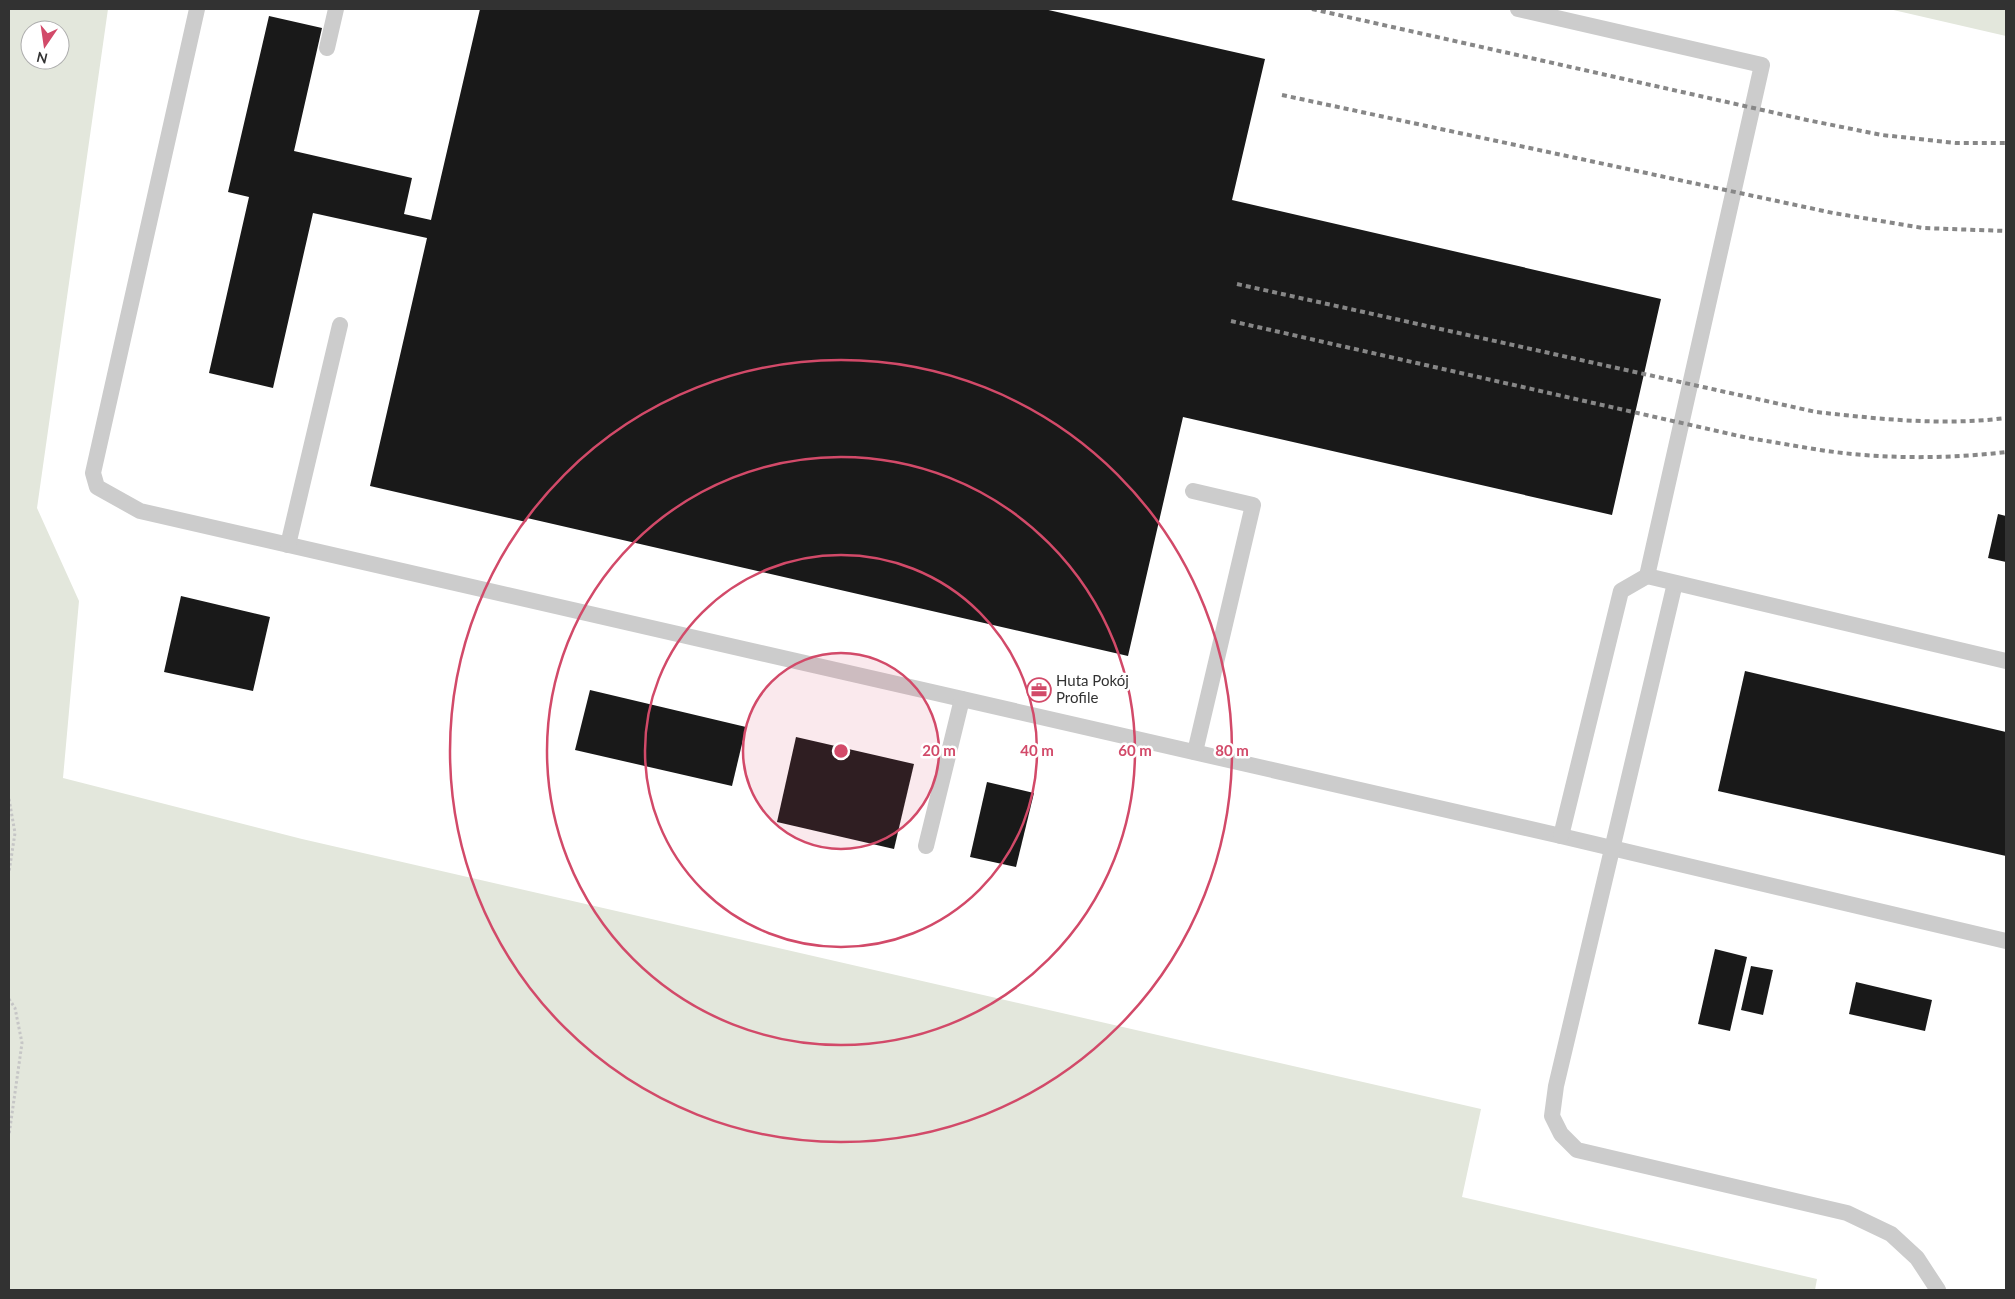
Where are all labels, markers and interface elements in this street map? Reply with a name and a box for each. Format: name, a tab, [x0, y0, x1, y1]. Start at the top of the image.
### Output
north arrow	[20, 20, 70, 70]
text: N	[35, 49, 49, 68]
place label: Huta Pokój Profile	[1056, 671, 1129, 706]
office icon: Huta Pokój Profile	[1026, 677, 1052, 703]
text: 20 m	[922, 741, 956, 759]
text: 40 m	[1020, 741, 1054, 759]
text: 60 m	[1118, 741, 1152, 759]
text: 80 m	[1215, 741, 1249, 759]
centre of rings	[832, 742, 850, 760]

